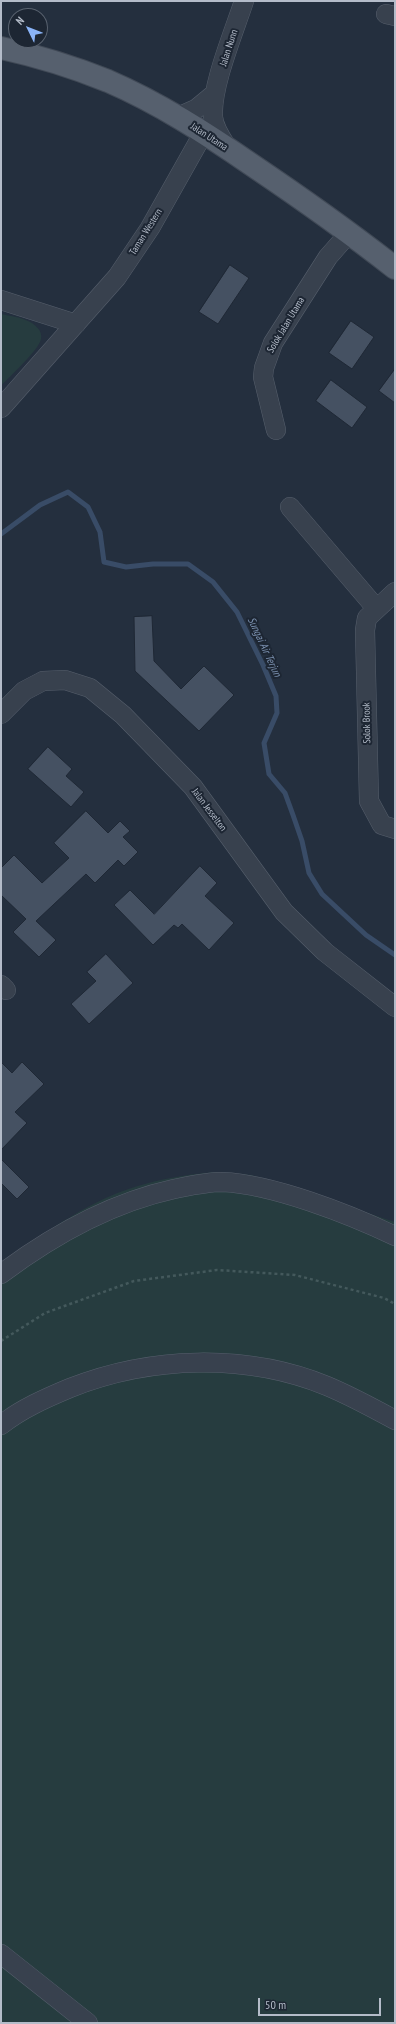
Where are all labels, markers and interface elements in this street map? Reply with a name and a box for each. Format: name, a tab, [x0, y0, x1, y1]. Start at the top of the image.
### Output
north arrow	[8, 8, 48, 48]
text: N	[13, 14, 27, 27]
street label: Jalan Nunn	[217, 28, 241, 68]
street label: Jalan Utama	[188, 121, 230, 153]
street label: Taman Western	[127, 207, 165, 257]
street label: Solok Jalan Utama	[265, 295, 307, 355]
water label: Sungai Air Terjun	[244, 615, 284, 679]
street label: Solok Brook	[361, 702, 373, 744]
street label: Jalan Jesselton	[189, 786, 229, 834]
scale bar	[260, 1990, 383, 2016]
text: 50 m	[265, 1997, 286, 2012]

